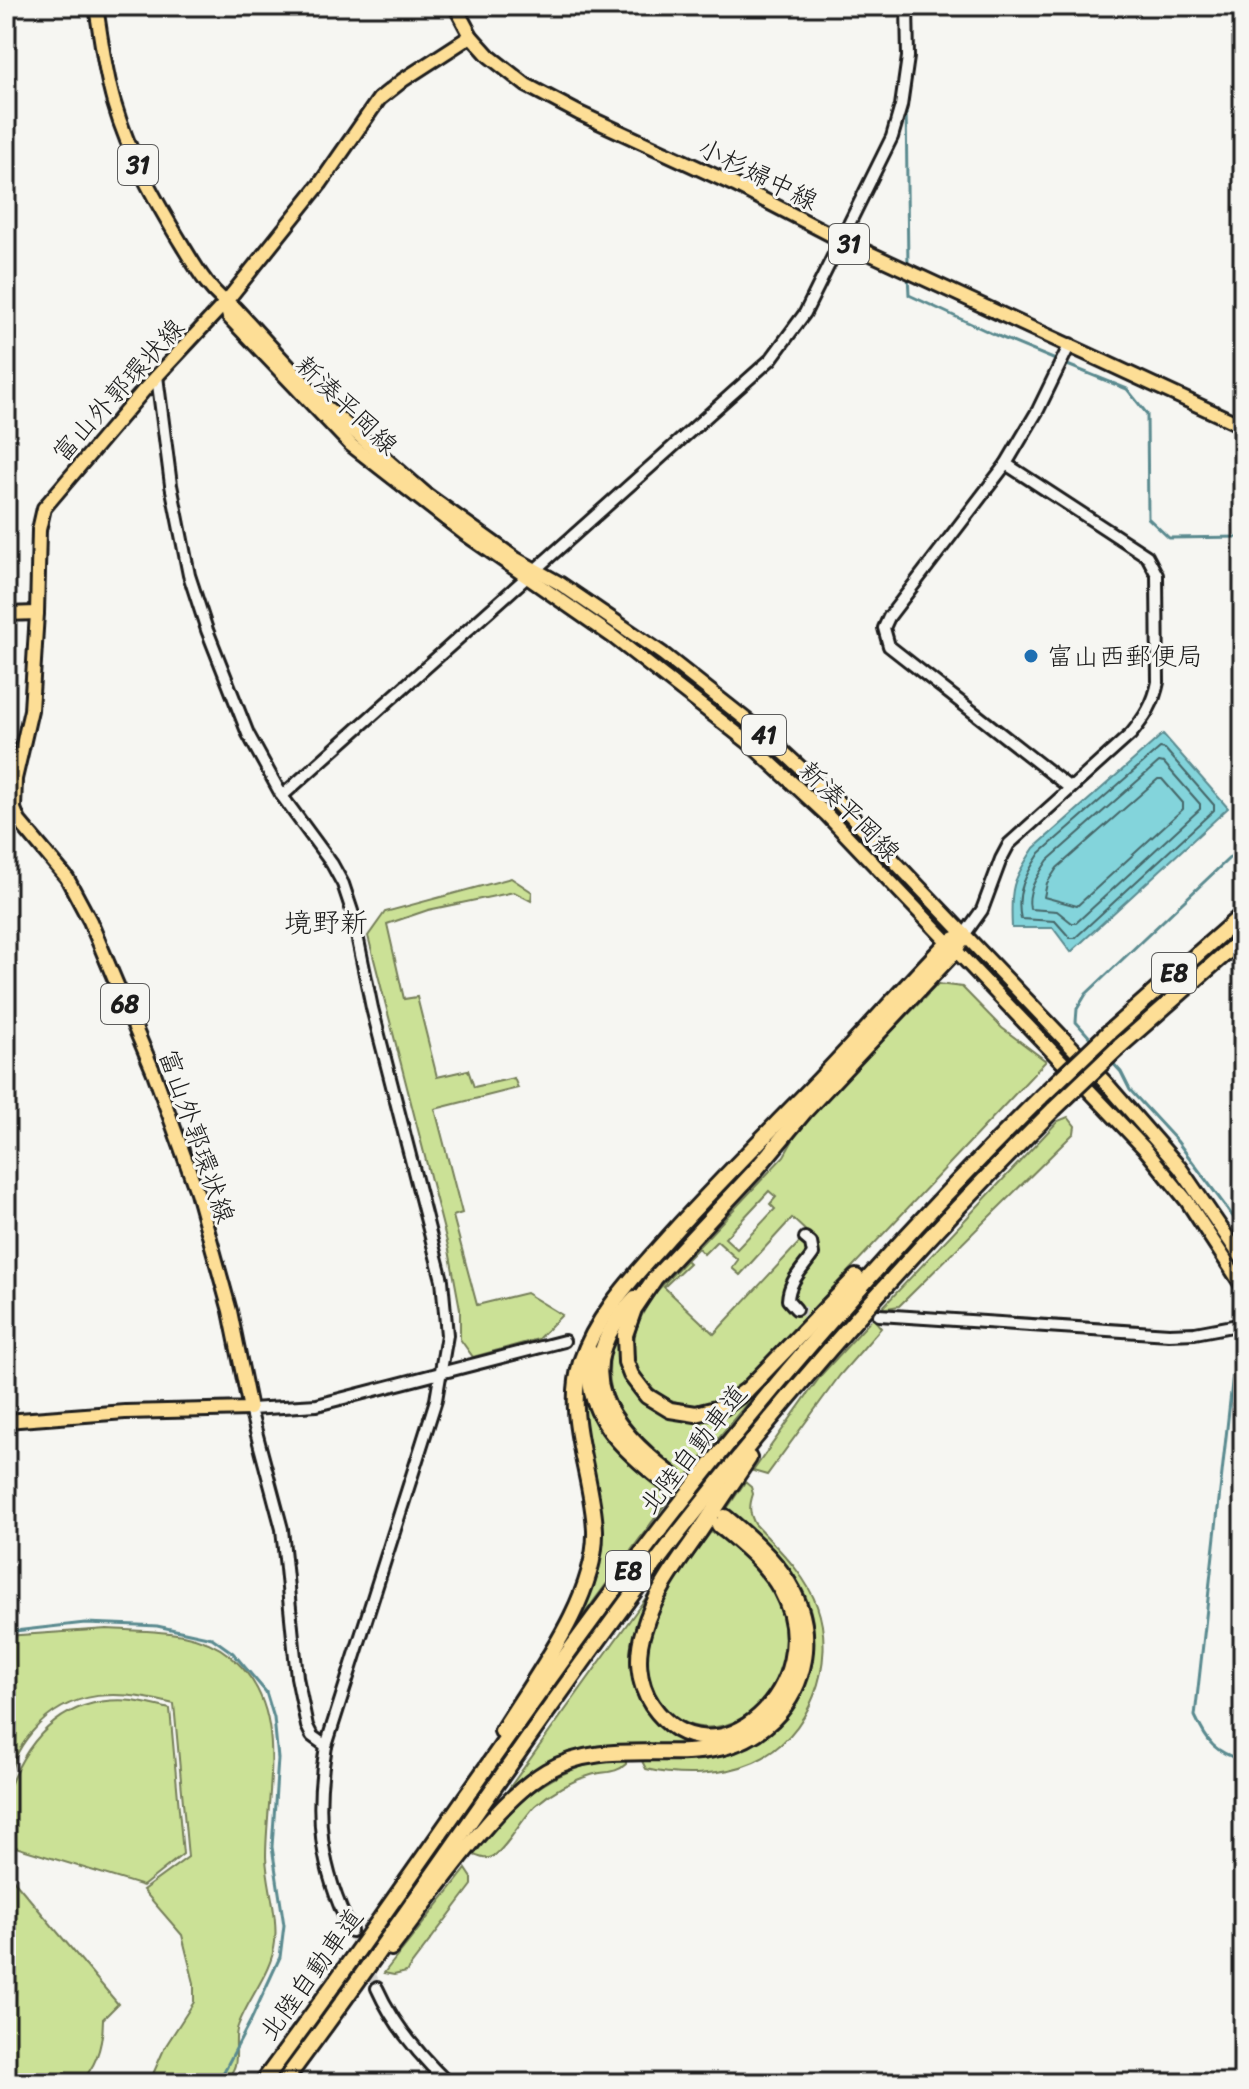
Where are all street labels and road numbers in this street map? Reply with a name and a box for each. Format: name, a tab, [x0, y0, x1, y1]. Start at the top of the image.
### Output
street label: 小杉婦中線	[689, 125, 827, 223]
road number: 31	[118, 145, 158, 185]
road number: 31	[829, 224, 869, 264]
street label: 富山外郭環状線	[40, 307, 196, 473]
street label: 新湊平岡線	[284, 343, 410, 467]
road number: 41	[742, 715, 786, 755]
street label: 新湊平岡線	[788, 749, 912, 873]
road number: E8	[1152, 953, 1196, 993]
road number: 68	[101, 984, 149, 1024]
street label: 富山外郭環状線	[146, 1042, 248, 1230]
street label: 北陸自動車道	[627, 1373, 759, 1525]
road number: E8	[606, 1551, 650, 1591]
street label: 北陸自動車道	[247, 1897, 375, 2051]

